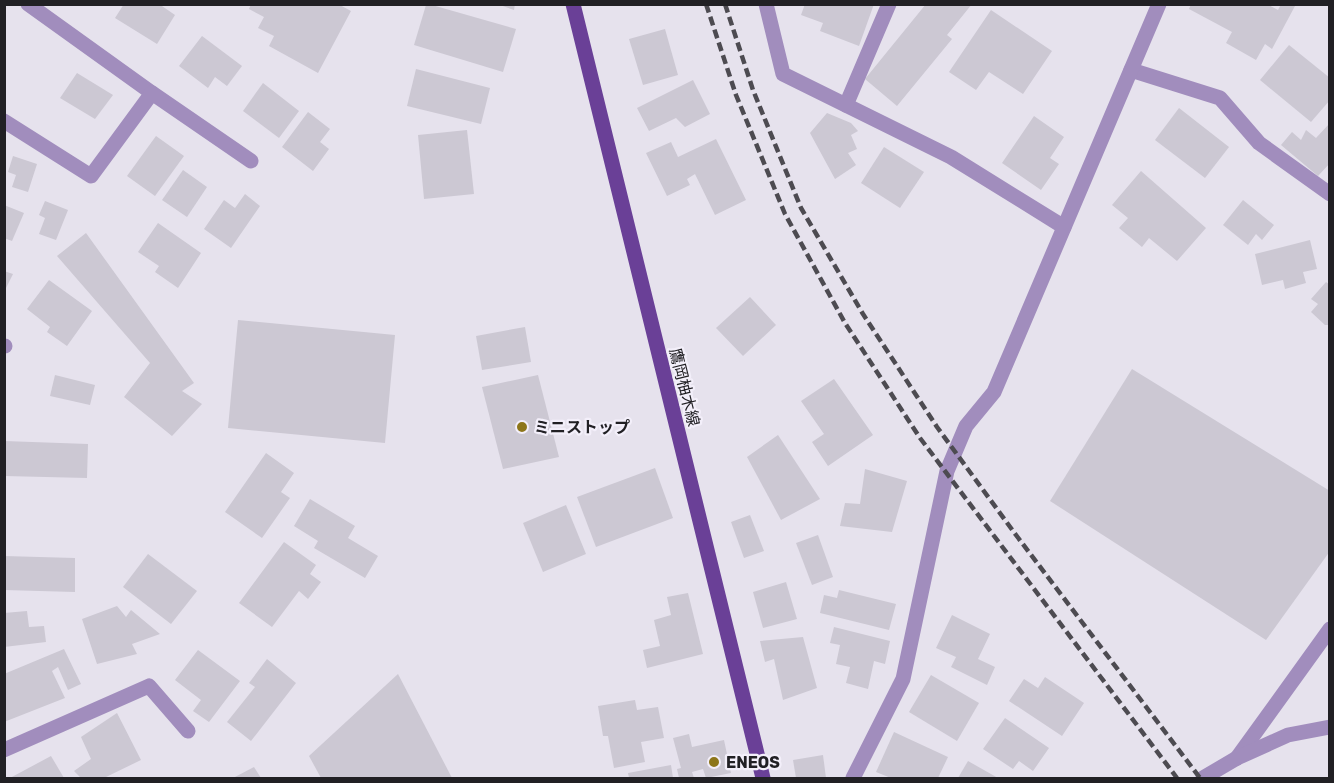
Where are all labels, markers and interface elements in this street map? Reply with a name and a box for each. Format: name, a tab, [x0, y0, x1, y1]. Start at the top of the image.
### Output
street label: 鷹岡柚木線	[666, 346, 703, 428]
place label: ミニストップ	[534, 418, 630, 437]
marker: ミニストップ	[515, 420, 529, 434]
place label: ENEOS	[726, 753, 780, 772]
marker: ENEOS	[707, 755, 721, 769]

